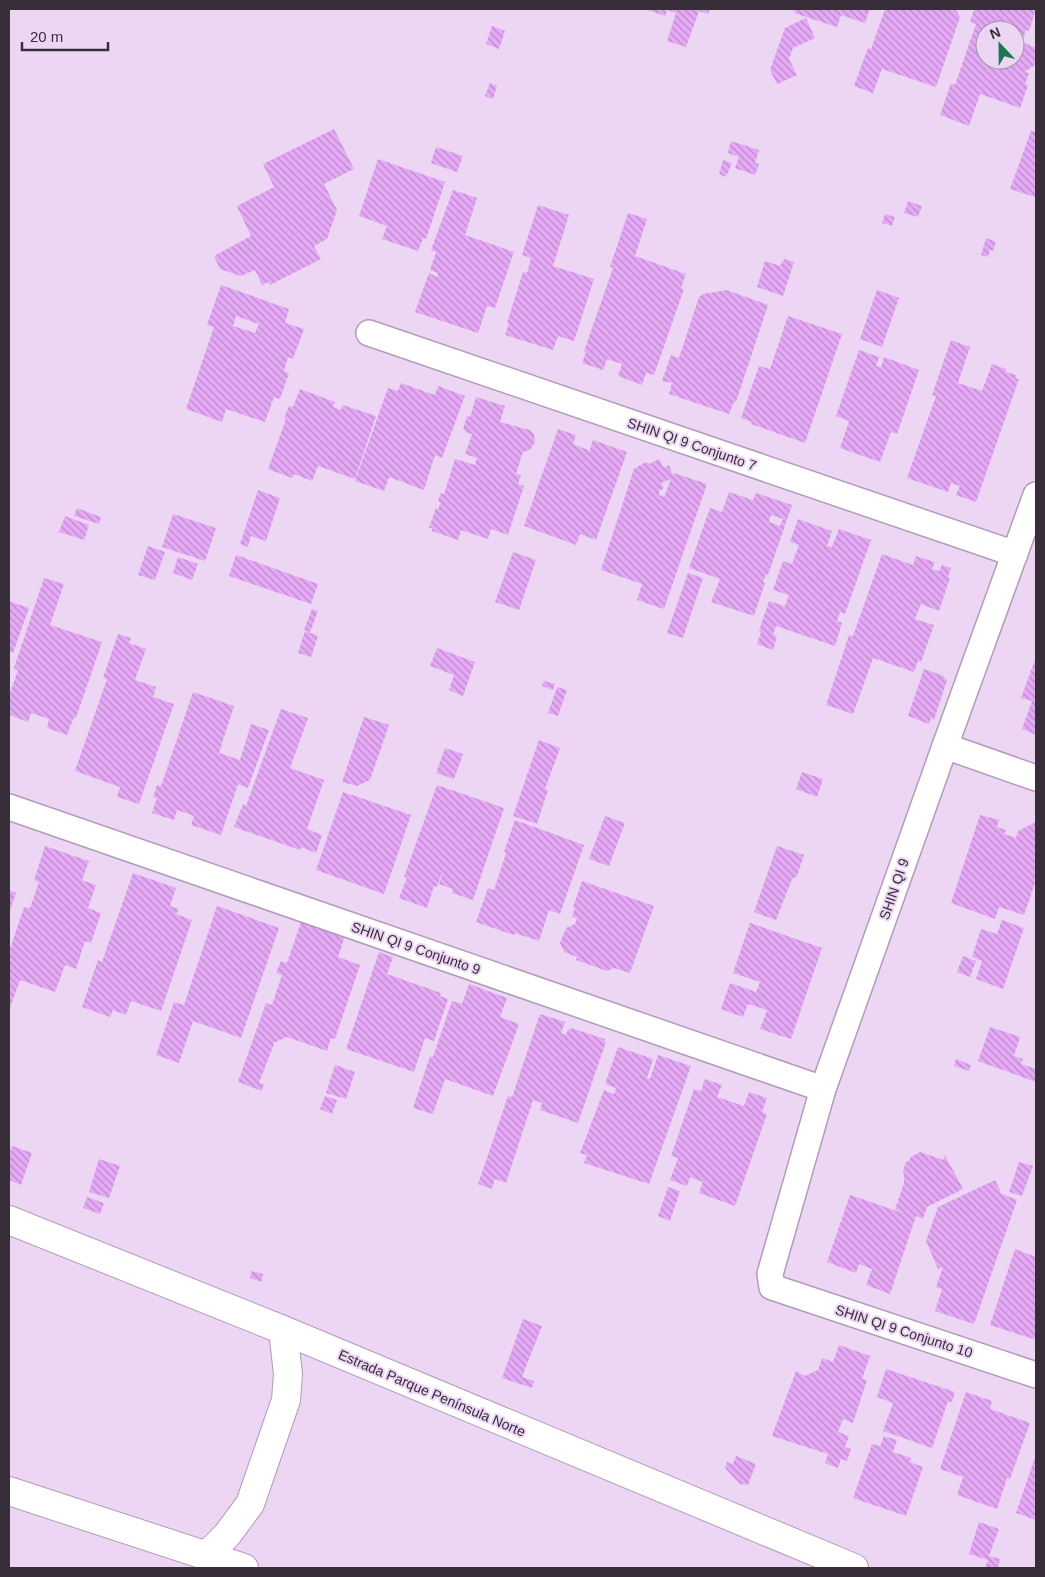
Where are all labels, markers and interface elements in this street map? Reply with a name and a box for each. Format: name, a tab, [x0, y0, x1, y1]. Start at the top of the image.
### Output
scale bar	[22, 20, 109, 52]
north arrow	[975, 20, 1025, 70]
text: N	[987, 24, 1003, 42]
text: 20 m	[30, 28, 63, 45]
street label: SHIN QI 9 Conjunto 7	[625, 414, 759, 474]
street label: SHIN QI 9	[876, 856, 912, 922]
street label: SHIN QI 9 Conjunto 9	[349, 918, 483, 978]
street label: SHIN QI 9 Conjunto 10	[833, 1301, 975, 1361]
street label: Estrada Parque Península Norte	[336, 1346, 528, 1440]

